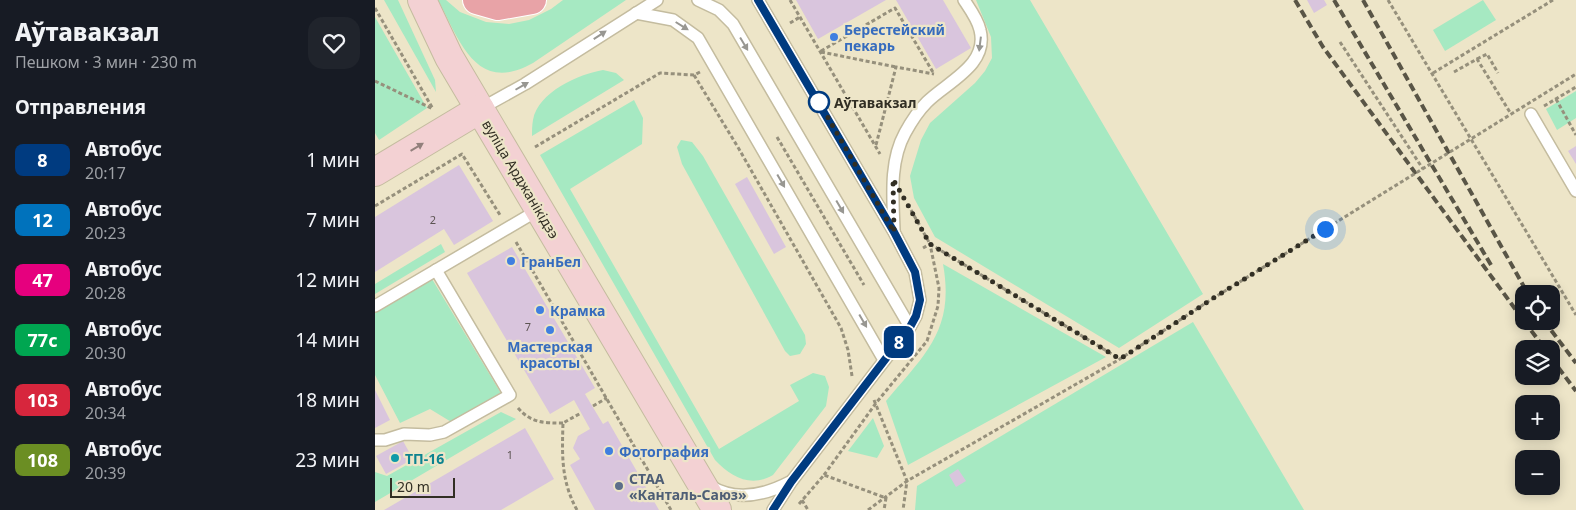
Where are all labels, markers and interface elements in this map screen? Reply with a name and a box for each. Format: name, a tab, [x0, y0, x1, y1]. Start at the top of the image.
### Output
text: Аўтавакзал	[15, 15, 160, 48]
button: heart	[308, 17, 360, 69]
place label: Берестейский пекарь	[844, 20, 945, 55]
one-way arrow	[675, 21, 689, 30]
one-way arrow	[594, 31, 607, 40]
marker: Берестейский пекарь	[828, 31, 840, 43]
one-way arrow	[740, 37, 749, 50]
one-way arrow	[976, 37, 984, 53]
text: Пешком · 3 мин · 230 m	[15, 51, 197, 73]
one-way arrow	[516, 81, 529, 90]
marker: Аўтавакзал	[808, 91, 830, 113]
place label: Аўтавакзал	[834, 93, 916, 112]
text: Отправления	[15, 94, 146, 120]
street label: вуліца Арджанікідзэ	[478, 116, 564, 242]
text: Автобус	[85, 136, 162, 162]
one-way arrow	[410, 142, 423, 151]
text: 1 мин	[306, 147, 360, 173]
text: 8	[37, 148, 48, 172]
text: 20:17	[85, 162, 126, 184]
one-way arrow	[776, 174, 785, 187]
text: Автобус	[85, 196, 162, 222]
one-way arrow	[835, 201, 844, 214]
text: 7 мин	[306, 207, 360, 233]
text: 12	[32, 208, 53, 232]
house number: 2	[430, 212, 436, 227]
your location	[1313, 217, 1338, 242]
text: 20:23	[85, 222, 126, 244]
place label: ГранБел	[521, 252, 581, 271]
marker: ГранБел	[505, 255, 517, 267]
text: Автобус	[85, 256, 162, 282]
text: 12 мин	[295, 267, 360, 293]
text: 47	[32, 268, 53, 292]
text: 20:28	[85, 282, 126, 304]
map controls	[1515, 285, 1560, 495]
button: locate	[1515, 285, 1560, 330]
place label: Крамка	[550, 301, 605, 320]
marker: Крамка	[534, 304, 546, 316]
one-way arrow	[858, 315, 867, 328]
text: Автобус	[85, 316, 162, 342]
house number: 7	[525, 319, 531, 334]
marker: Мастерская красоты	[544, 324, 556, 336]
line badge: 8	[883, 326, 915, 358]
text: 14 мин	[295, 327, 360, 353]
text: 77c	[28, 328, 57, 352]
text: 8	[894, 330, 904, 354]
place label: Мастерская красоты	[507, 337, 593, 372]
button: layers	[1515, 340, 1560, 385]
text: 20:30	[85, 342, 126, 364]
text: Автобус	[85, 376, 162, 402]
text: 18 мин	[295, 387, 360, 413]
text: 103	[27, 388, 58, 412]
button: +	[1515, 395, 1560, 440]
text: 20:34	[85, 402, 126, 424]
text: Автобус	[85, 436, 162, 462]
place label: Фотография	[619, 442, 709, 461]
marker: Фотография	[603, 445, 615, 457]
text: 23 мин	[295, 447, 360, 473]
house number: 1	[507, 447, 513, 462]
text: 108	[27, 448, 58, 472]
place label: ТП-16	[405, 449, 444, 468]
button: −	[1515, 450, 1560, 495]
marker: ТП-16	[389, 452, 401, 464]
text: 20:39	[85, 462, 126, 484]
place label: СТАА «Канталь-Саюз»	[629, 469, 747, 504]
scale bar	[390, 475, 455, 498]
text: 20 m	[397, 477, 430, 496]
marker: СТАА «Канталь-Саюз»	[613, 480, 625, 492]

